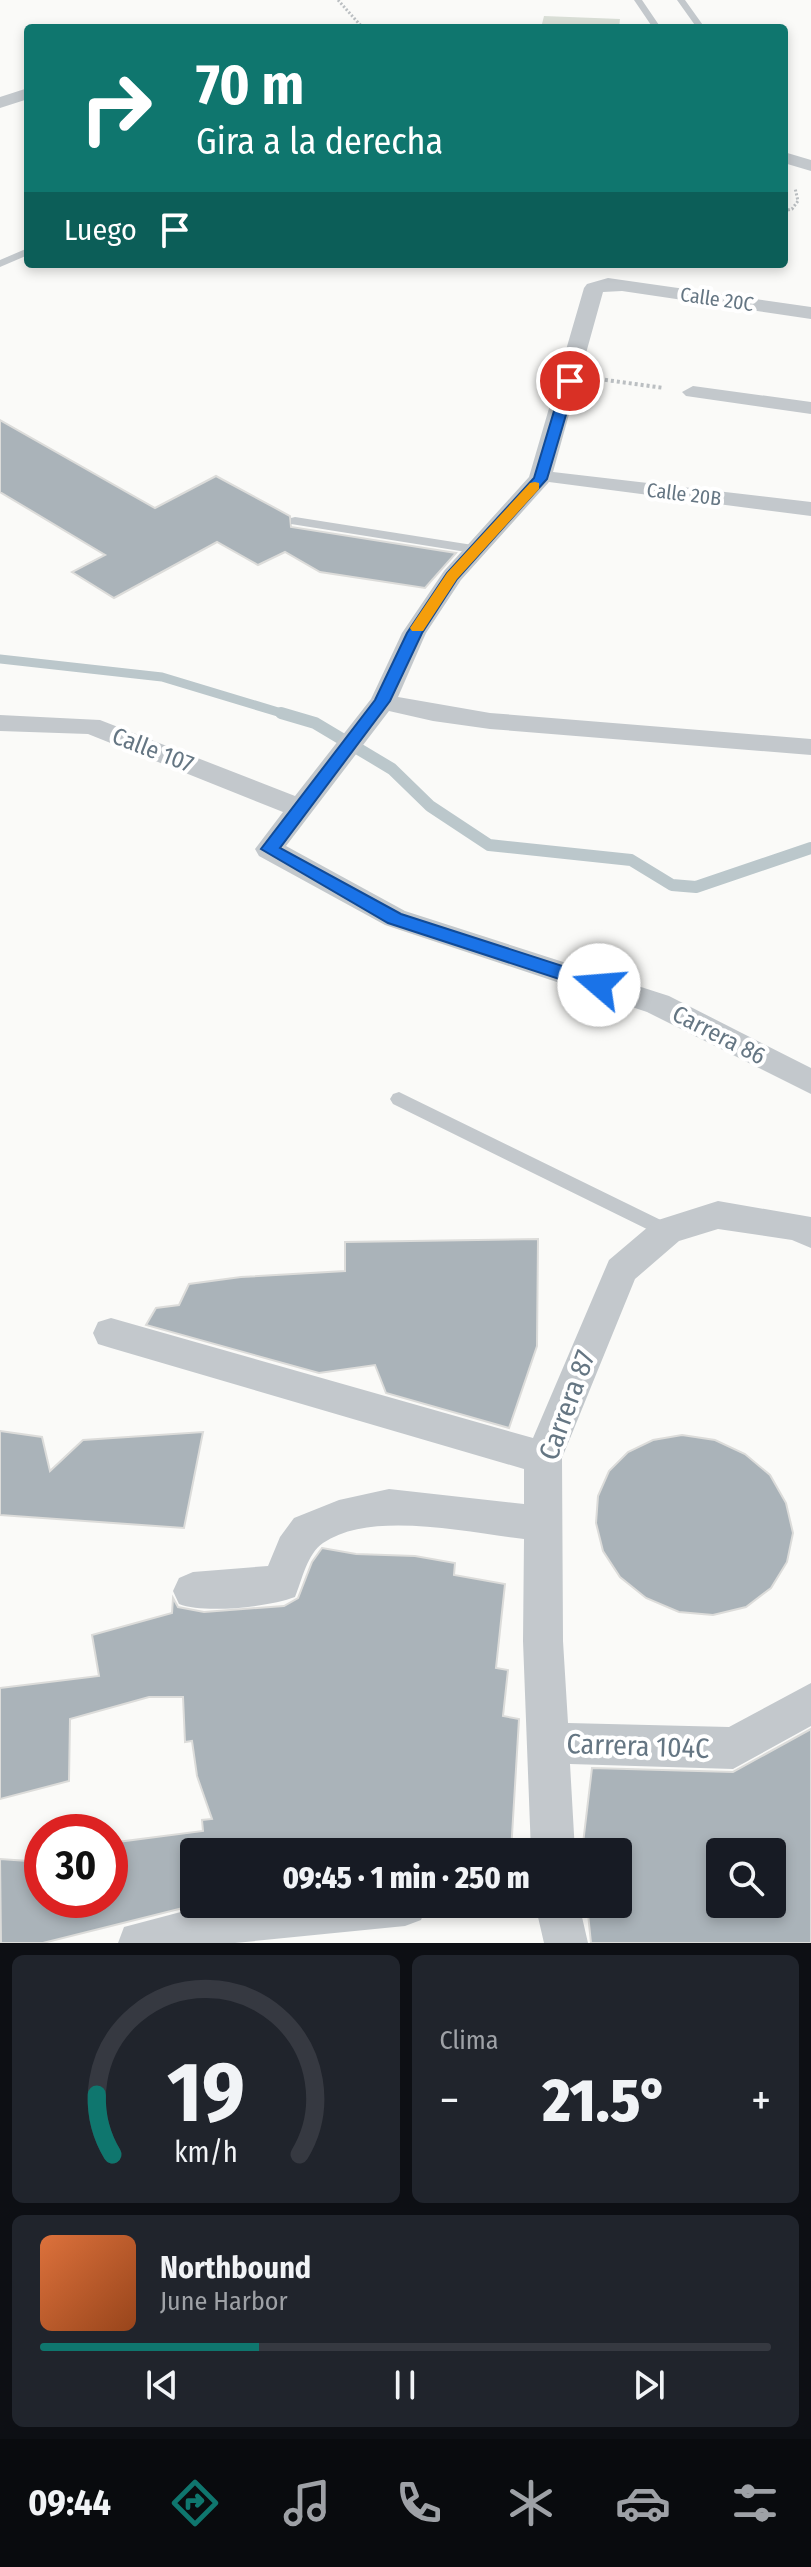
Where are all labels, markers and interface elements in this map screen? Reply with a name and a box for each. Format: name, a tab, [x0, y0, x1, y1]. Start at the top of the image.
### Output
text: 70 m	[196, 52, 304, 119]
icon: right	[64, 56, 168, 160]
text: Gira a la derecha	[196, 120, 443, 164]
icon: arrive	[153, 208, 197, 252]
text: Luego	[64, 212, 137, 248]
street label: Calle 20C	[679, 282, 755, 316]
pin	[536, 347, 604, 415]
icon: arrive	[548, 359, 592, 403]
street label: Calle 20B	[645, 478, 723, 510]
street label: Calle 107	[108, 722, 198, 778]
position arrow	[557, 943, 641, 1027]
street label: Carrera 86	[668, 1000, 770, 1070]
street label: Carrera 87	[532, 1346, 602, 1464]
street label: Carrera 104C	[566, 1727, 710, 1765]
speed limit sign: 30	[24, 1814, 128, 1918]
map controls	[706, 1838, 786, 1918]
button: search	[706, 1838, 786, 1918]
text: 09:45 · 1 min · 250 m	[282, 1860, 530, 1896]
text: Clima	[440, 2025, 499, 2056]
text: 19	[167, 2043, 245, 2143]
text: 21.5°	[543, 2065, 668, 2137]
text: −	[440, 2074, 459, 2127]
text: +	[751, 2074, 771, 2127]
text: km/h	[174, 2135, 238, 2170]
text: Northbound	[160, 2250, 311, 2286]
text: June Harbor	[160, 2286, 288, 2317]
icon: previous	[140, 2363, 184, 2407]
icon: pause	[383, 2363, 427, 2407]
icon: next	[627, 2363, 671, 2407]
icon: directions	[167, 2475, 223, 2531]
icon: music	[279, 2475, 335, 2531]
icon: phone	[391, 2475, 447, 2531]
icon: climate	[503, 2475, 559, 2531]
icon: car	[615, 2475, 671, 2531]
icon: filters	[727, 2475, 783, 2531]
text: 09:44	[28, 2481, 111, 2525]

